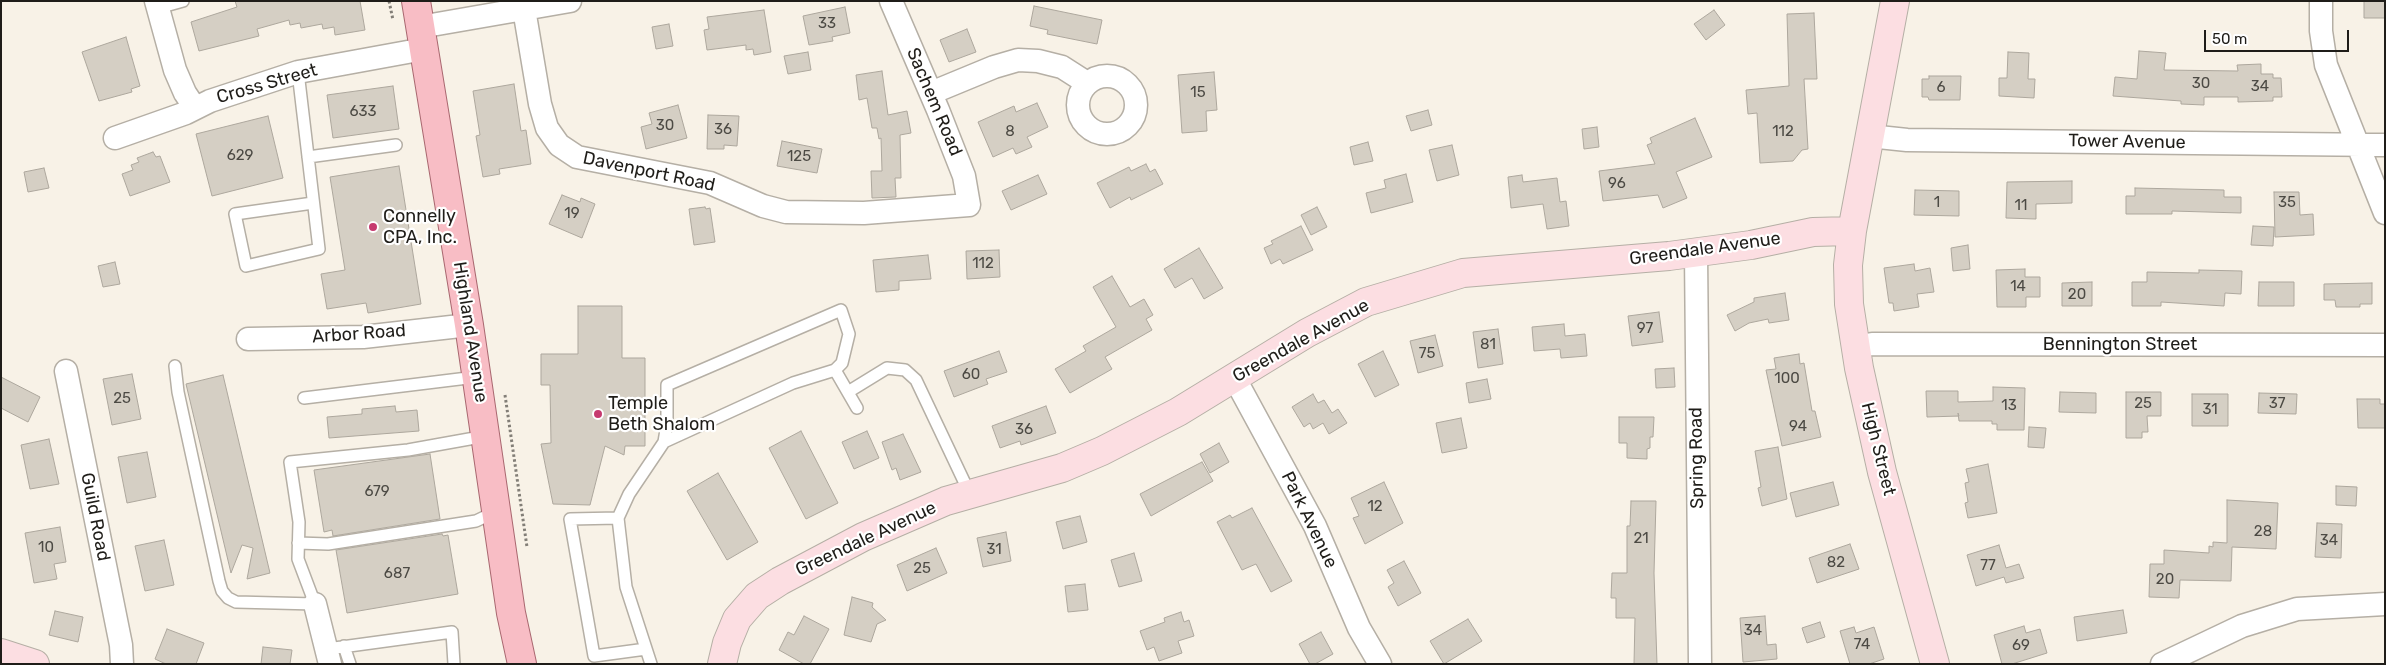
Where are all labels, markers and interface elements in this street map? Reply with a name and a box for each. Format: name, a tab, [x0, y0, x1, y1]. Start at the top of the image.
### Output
house number: 33	[818, 15, 836, 33]
scale bar	[2206, 20, 2351, 52]
text: 50 m	[2212, 30, 2247, 48]
street label: Sachem Road	[902, 45, 966, 159]
street label: Cross Street	[214, 59, 320, 109]
house number: 30	[2192, 75, 2210, 93]
house number: 34	[2251, 78, 2269, 96]
house number: 6	[1936, 79, 1946, 97]
house number: 15	[1190, 84, 1206, 102]
house number: 633	[349, 103, 377, 121]
house number: 30	[656, 117, 674, 135]
house number: 36	[714, 121, 732, 139]
house number: 8	[1005, 123, 1015, 141]
house number: 112	[1772, 123, 1794, 141]
street label: Tower Avenue	[2068, 130, 2186, 154]
house number: 629	[227, 147, 253, 165]
street label: Davenport Road	[581, 147, 717, 197]
house number: 125	[787, 148, 811, 166]
house number: 96	[1608, 175, 1626, 193]
house number: 1	[1934, 194, 1940, 212]
house number: 35	[2278, 194, 2296, 212]
house number: 11	[2015, 197, 2027, 215]
house number: 19	[564, 205, 580, 223]
place label: Connelly CPA, Inc.	[383, 206, 457, 248]
marker: Connelly CPA, Inc.	[367, 221, 379, 233]
street label: Greendale Avenue	[1628, 228, 1782, 270]
house number: 112	[972, 255, 994, 273]
street label: Highland Avenue	[448, 260, 492, 404]
house number: 14	[2010, 278, 2026, 296]
house number: 20	[2068, 286, 2086, 304]
street label: Greendale Avenue	[1229, 295, 1373, 387]
street label: Arbor Road	[311, 320, 407, 348]
house number: 97	[1637, 320, 1653, 338]
street label: Bennington Street	[2043, 334, 2197, 356]
house number: 81	[1480, 336, 1496, 354]
house number: 75	[1419, 345, 1435, 363]
house number: 60	[962, 366, 980, 384]
house number: 100	[1774, 370, 1800, 388]
house number: 25	[113, 390, 131, 408]
place label: Temple Beth Shalom	[608, 393, 715, 436]
house number: 25	[2134, 395, 2152, 413]
house number: 37	[2269, 395, 2285, 413]
house number: 13	[2001, 397, 2017, 415]
street label: High Street	[1856, 400, 1900, 498]
house number: 31	[2202, 401, 2218, 419]
street label: Spring Road	[1685, 407, 1709, 509]
marker: Temple Beth Shalom	[592, 408, 604, 420]
house number: 94	[1789, 418, 1807, 436]
house number: 36	[1015, 421, 1033, 439]
street label: Park Avenue	[1276, 468, 1342, 572]
street label: Guild Road	[76, 471, 114, 563]
house number: 679	[364, 483, 390, 501]
street label: Greendale Avenue	[792, 497, 940, 581]
house number: 12	[1367, 498, 1383, 516]
house number: 28	[2254, 523, 2272, 541]
house number: 21	[1633, 530, 1649, 548]
house number: 34	[2320, 532, 2338, 550]
house number: 10	[38, 539, 54, 557]
house number: 31	[986, 541, 1002, 559]
house number: 82	[1827, 554, 1845, 572]
house number: 77	[1980, 557, 1996, 575]
house number: 25	[913, 560, 931, 578]
house number: 687	[384, 565, 410, 583]
house number: 20	[2156, 571, 2174, 589]
house number: 34	[1744, 622, 1762, 640]
house number: 74	[1854, 636, 1870, 654]
house number: 69	[2012, 637, 2030, 655]

